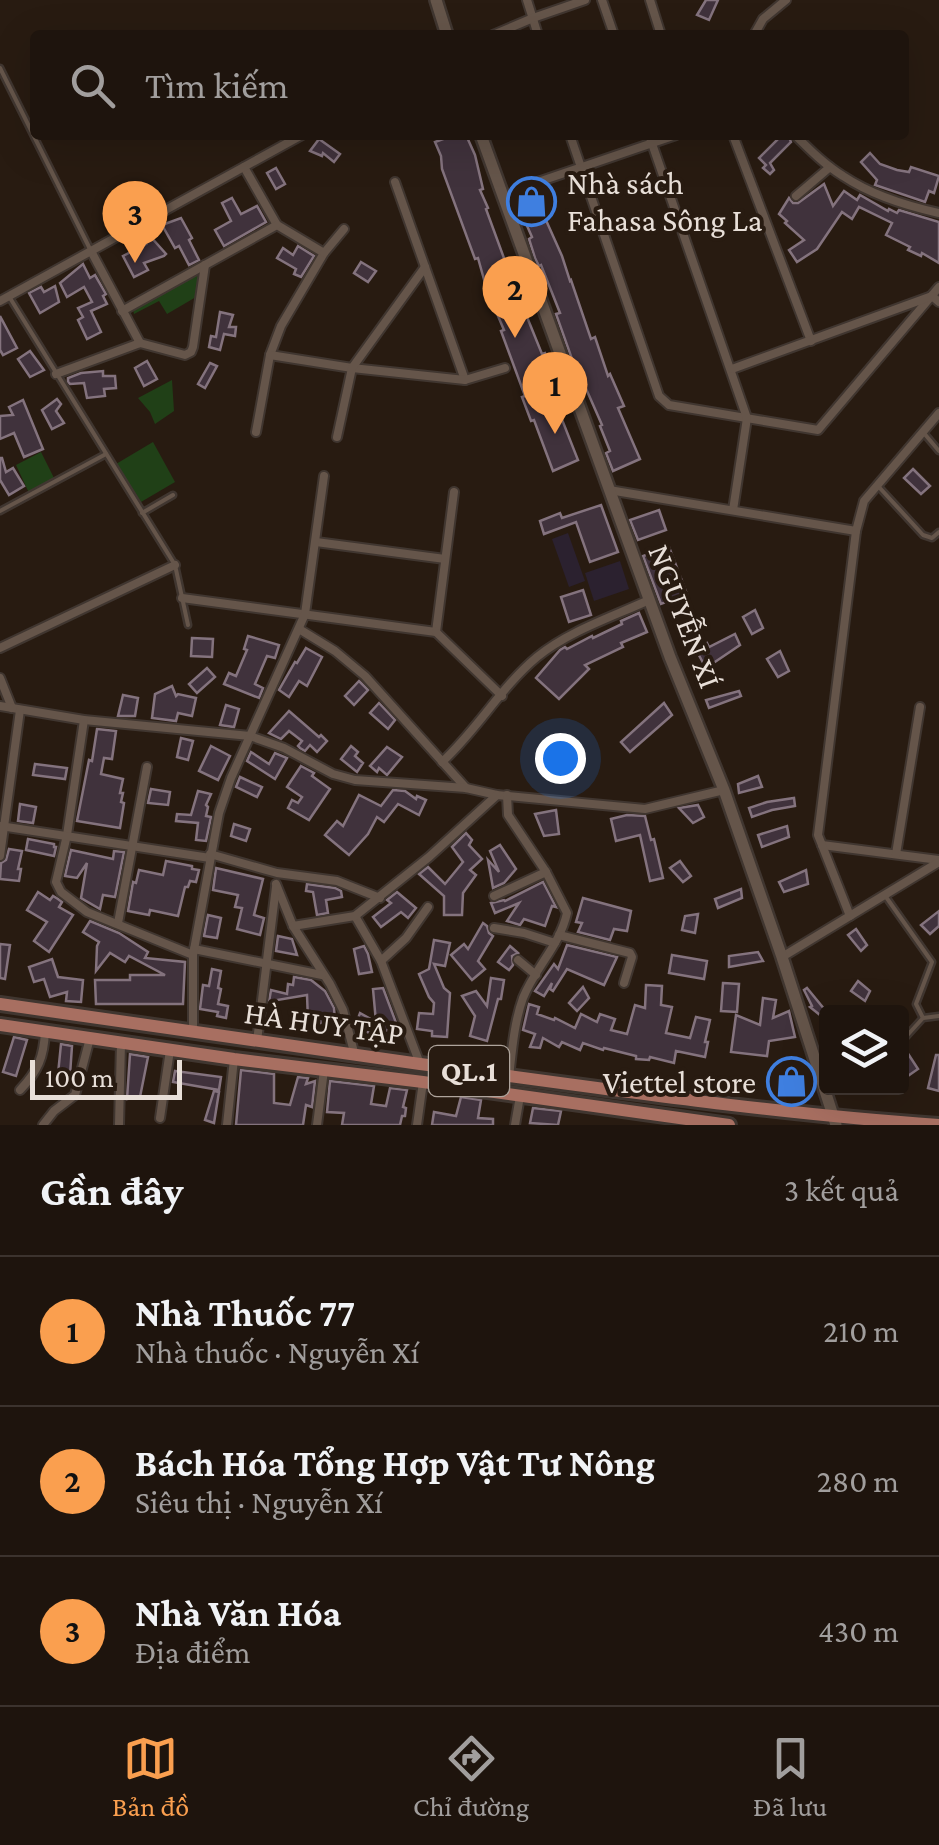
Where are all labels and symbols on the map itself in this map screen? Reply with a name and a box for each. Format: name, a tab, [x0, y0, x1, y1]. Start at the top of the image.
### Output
place label: Nhà sách Fahasa Sông La	[567, 165, 763, 238]
shop icon: Nhà sách Fahasa Sông La	[506, 175, 558, 227]
pin: 3	[102, 180, 168, 263]
pin: 2	[482, 255, 548, 338]
pin: 1	[522, 352, 588, 434]
street label: NGUYỄN XÍ	[641, 539, 729, 693]
your location	[535, 733, 586, 784]
street label: HÀ HUY TẬP	[242, 994, 406, 1052]
road number: QL.1	[429, 1046, 509, 1096]
scale bar	[30, 1055, 182, 1100]
shop icon: Viettel store	[765, 1056, 817, 1108]
place label: Viettel store	[603, 1064, 756, 1100]

